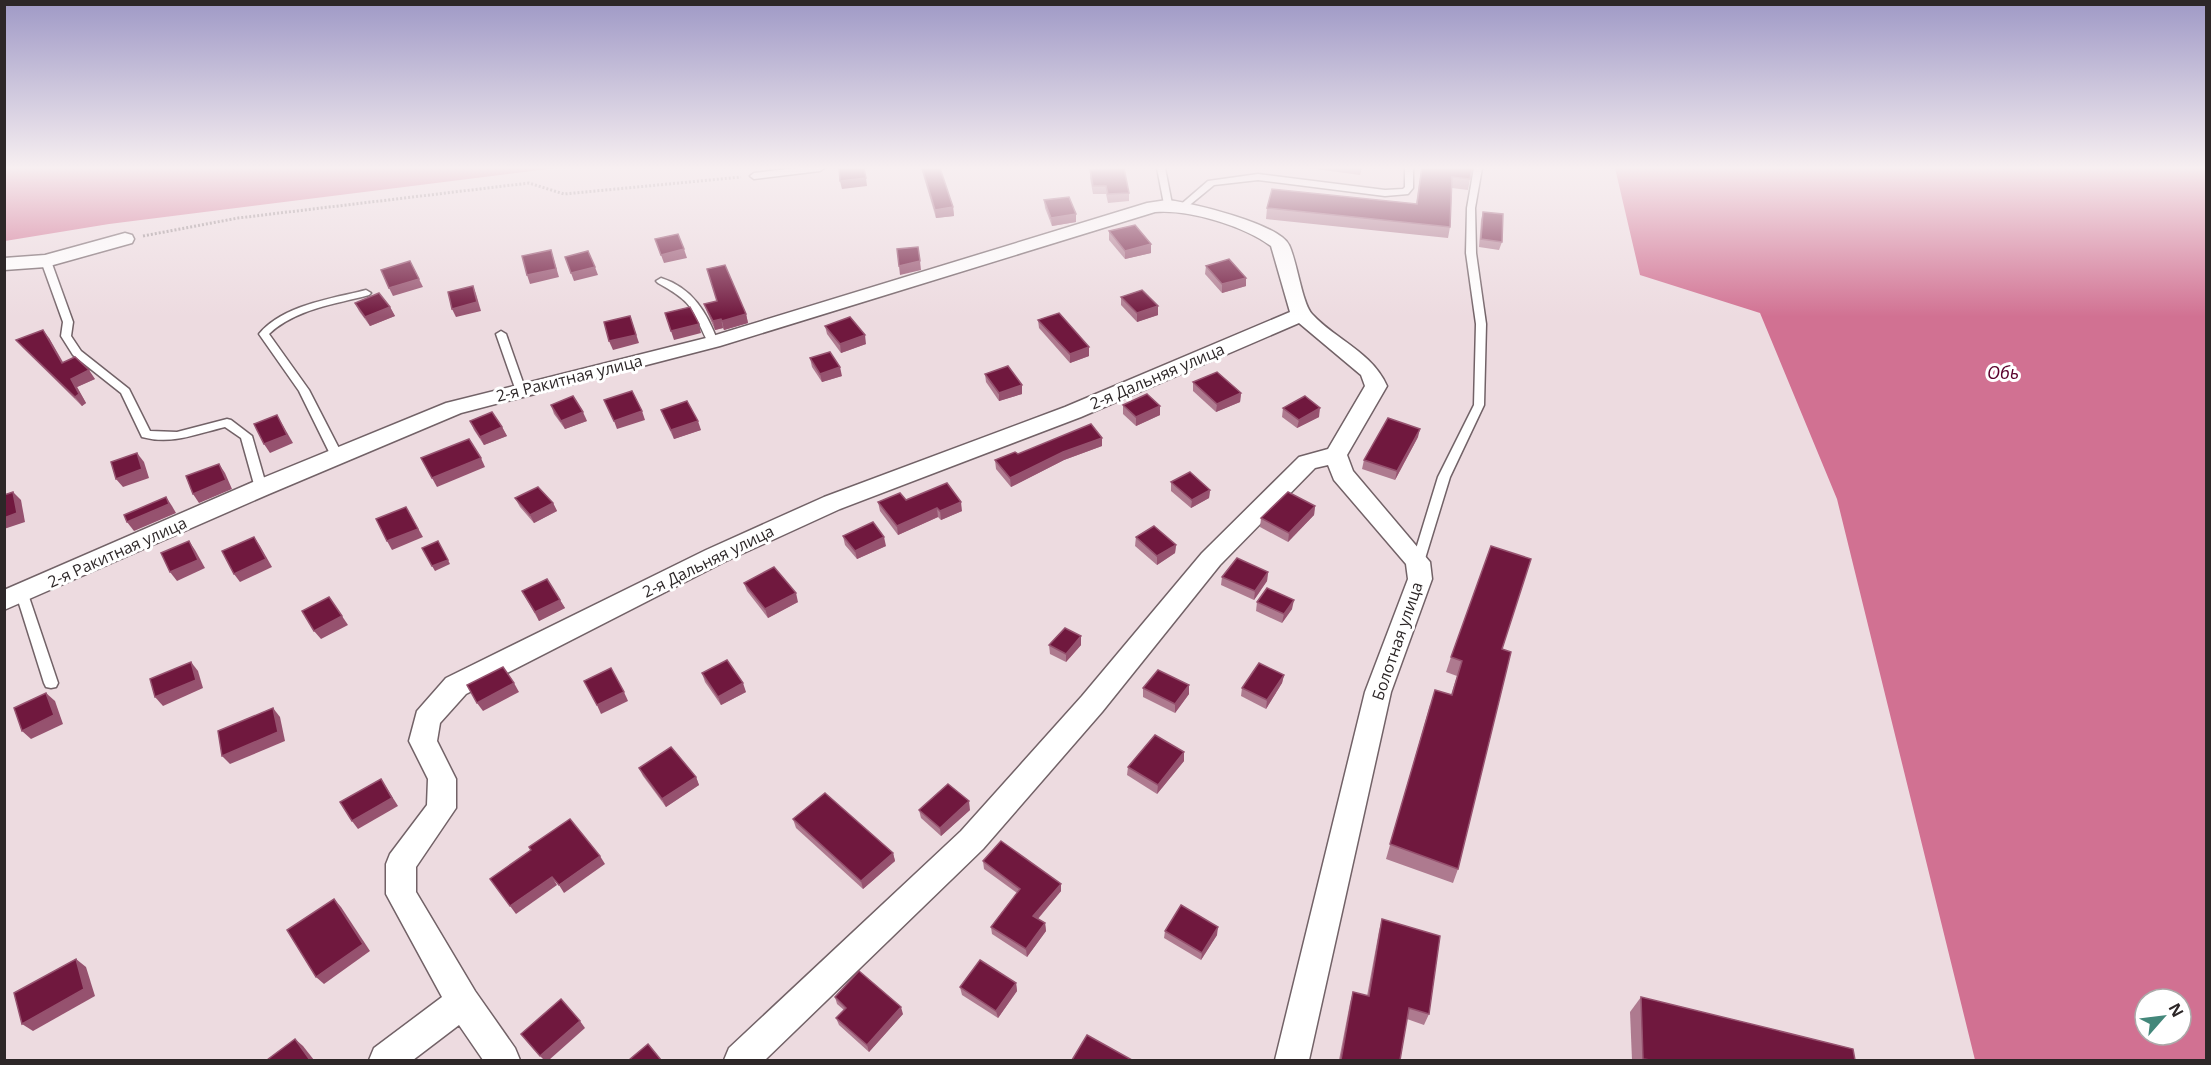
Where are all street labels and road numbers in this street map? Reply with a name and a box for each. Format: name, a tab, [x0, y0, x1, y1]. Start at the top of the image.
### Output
street label: 2-я Дальняя улица	[1086, 338, 1228, 414]
street label: 2-я Ракитная улица	[494, 349, 644, 407]
street label: 2-я Ракитная улица	[44, 511, 190, 593]
street label: 2-я Дальняя улица	[638, 520, 778, 602]
street label: Болотная улица	[1366, 579, 1428, 703]

